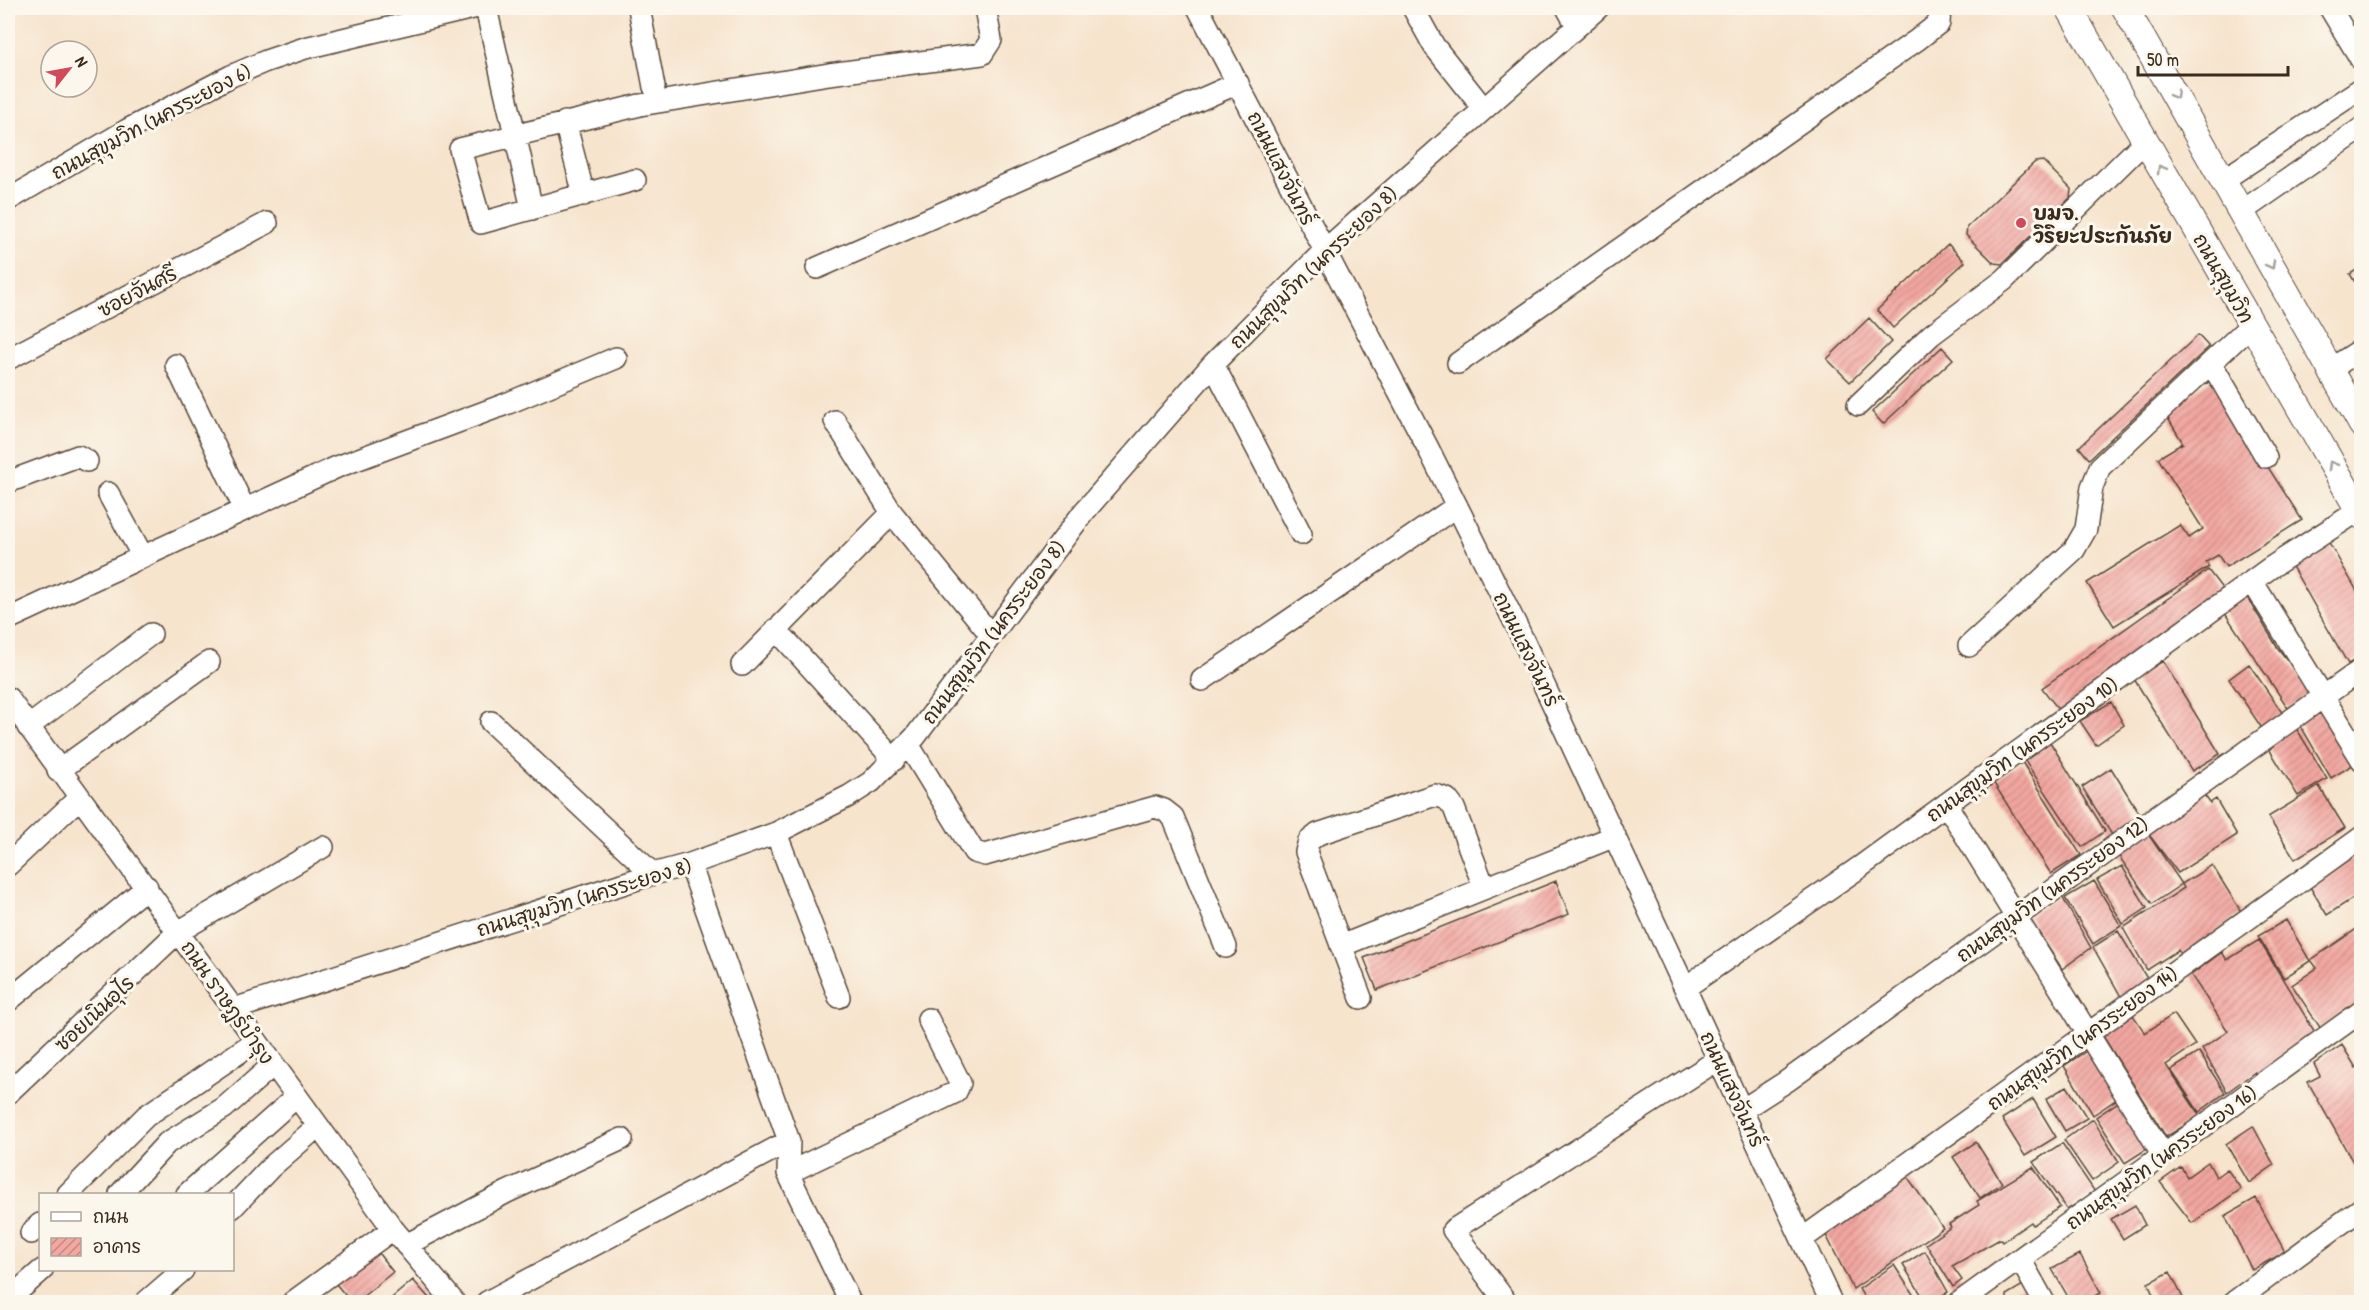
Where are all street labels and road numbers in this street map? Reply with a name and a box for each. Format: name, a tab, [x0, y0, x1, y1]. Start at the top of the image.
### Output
street label: ถนนสุขุมวิท (นครระยอง 6)	[46, 57, 257, 188]
street label: ถนนแสงจันทร์	[1242, 106, 1323, 230]
street label: ถนนสุขุมวิท (นครระยอง 8)	[1223, 180, 1405, 357]
street label: ถนนสุขุมวิท	[2185, 228, 2261, 330]
street label: ซอยจันศรี	[93, 259, 181, 323]
street label: ถนนสุขุมวิท (นครระยอง 8)	[915, 535, 1073, 731]
street label: ถนนแสงจันทร์	[1488, 587, 1567, 712]
street label: ถนนสุขุมวิท (นครระยอง 10)	[1921, 670, 2125, 830]
street label: ถนนสุขุมวิท (นครระยอง 12)	[1950, 810, 2155, 970]
street label: ถนนสุขุมวิท (นครระยอง 8)	[473, 851, 696, 945]
street label: ถนน ราษฎร์บำรุง	[173, 935, 281, 1071]
street label: ถนนสุขุมวิท (นครระยอง 14)	[1981, 960, 2185, 1119]
street label: ซอยเนินอุไร	[48, 969, 142, 1059]
street label: ถนนแสงจันทร์	[1694, 1027, 1772, 1152]
street label: ถนนสุขุมวิท (นครระยอง 16)	[2060, 1078, 2264, 1238]

